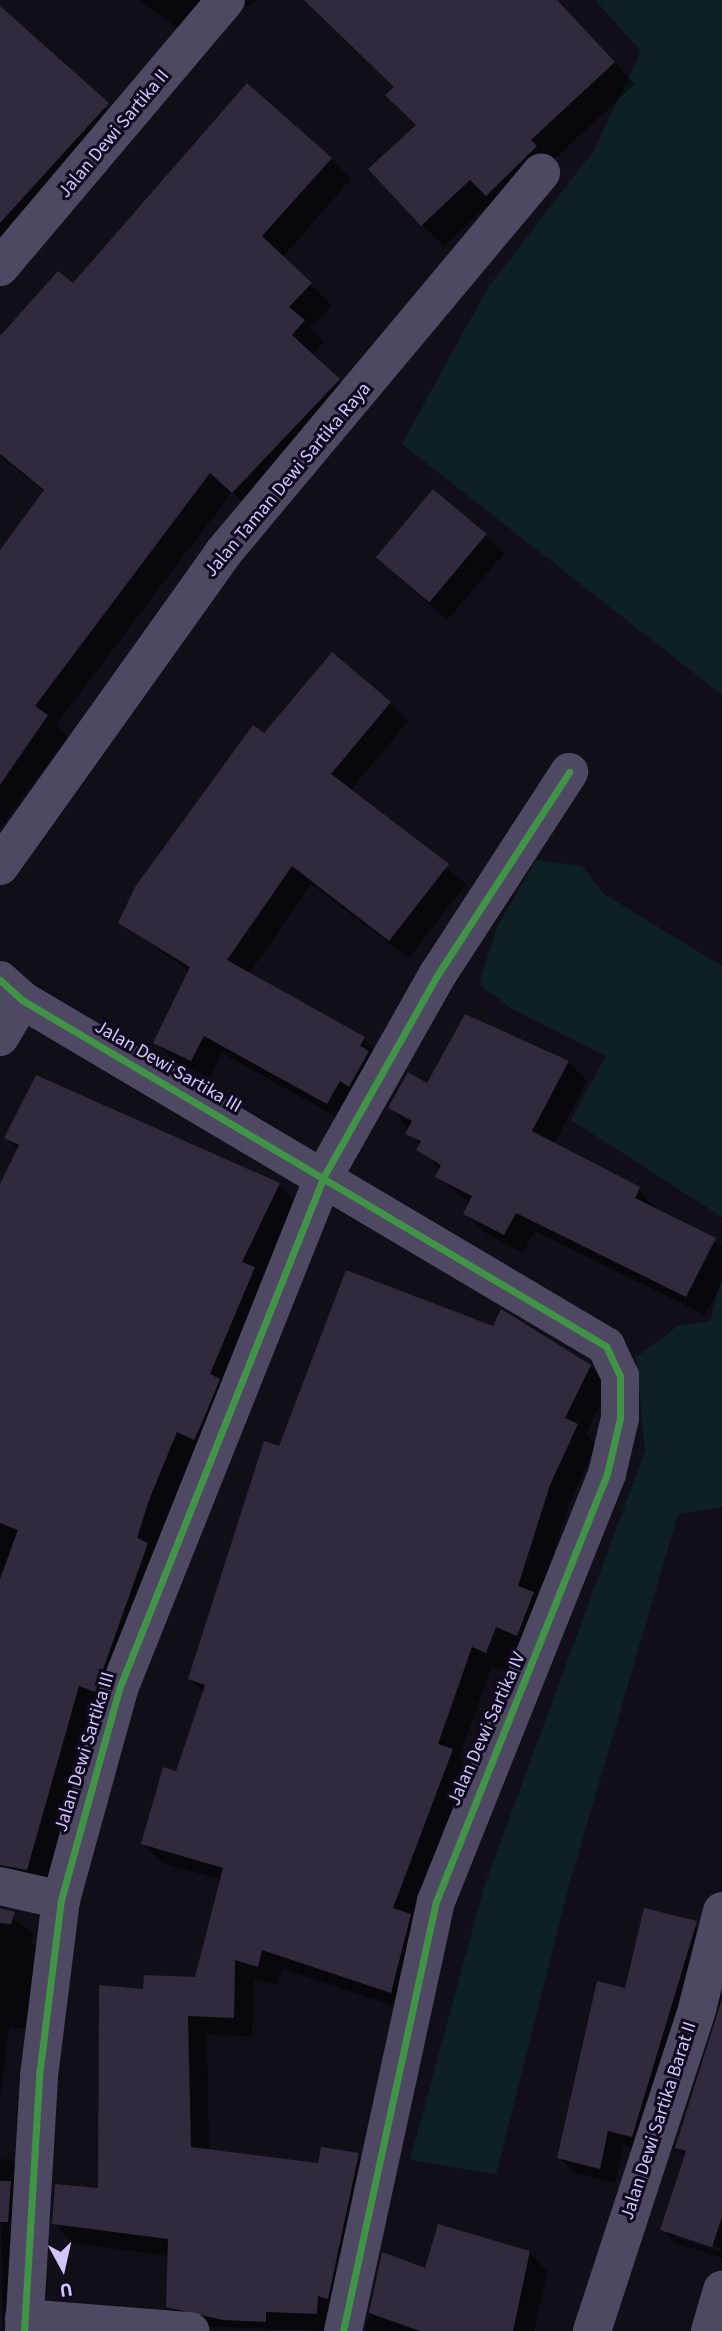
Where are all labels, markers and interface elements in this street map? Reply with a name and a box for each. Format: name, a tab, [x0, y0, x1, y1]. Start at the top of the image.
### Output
street label: Jalan Dewi Sartika II	[54, 65, 174, 203]
street label: Jalan Taman Dewi Sartika Raya	[200, 378, 376, 582]
street label: Jalan Dewi Sartika III	[91, 1016, 245, 1118]
street label: Jalan Dewi Sartika IV	[443, 1649, 531, 1809]
street label: Jalan Dewi Sartika III	[50, 1669, 120, 1835]
street label: Jalan Dewi Sartika Barat II	[616, 2019, 702, 2223]
north arrow	[28, 2233, 98, 2303]
text: U	[58, 2275, 74, 2304]

